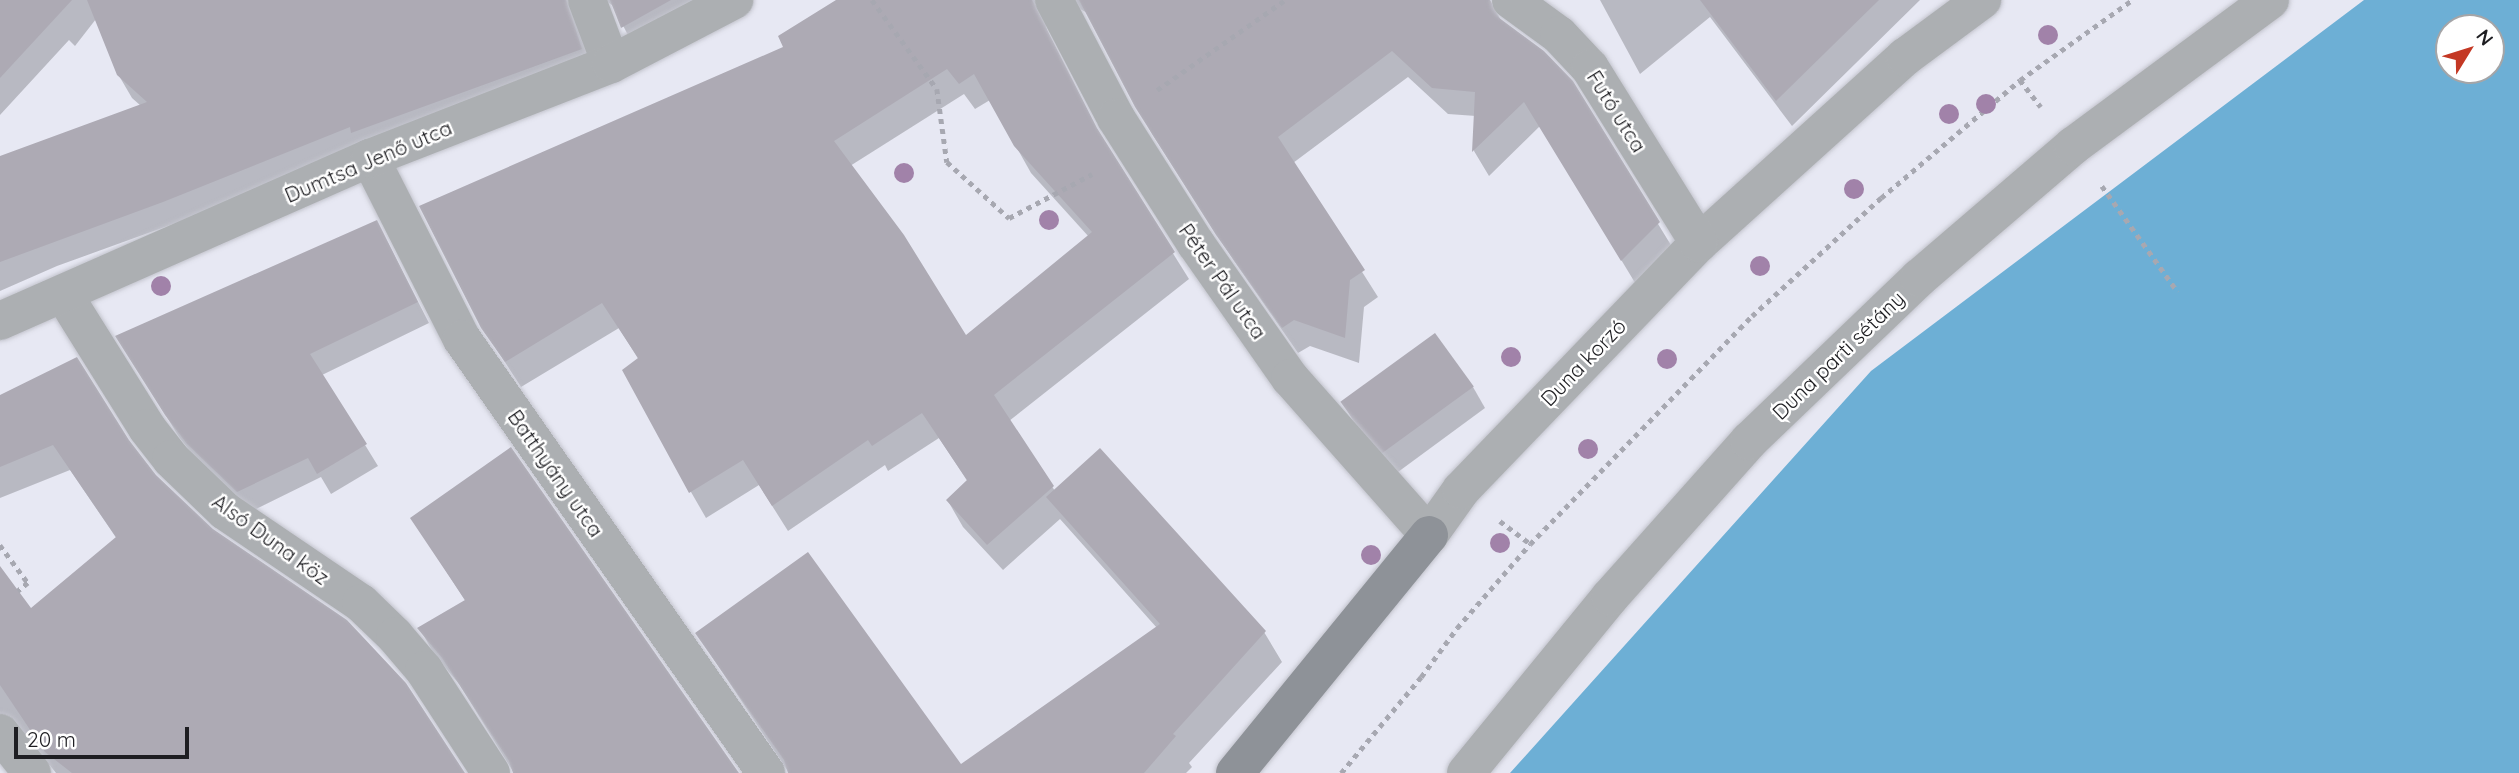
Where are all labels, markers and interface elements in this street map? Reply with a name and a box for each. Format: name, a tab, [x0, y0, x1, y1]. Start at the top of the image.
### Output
north arrow	[2435, 14, 2505, 84]
text: N	[2471, 24, 2499, 50]
street label: Futó utca	[1582, 65, 1652, 157]
street label: Dumtsa Jenő utca	[281, 114, 455, 208]
street label: Péter Pál utca	[1174, 218, 1272, 344]
street label: Duna parti sétány	[1767, 285, 1909, 425]
street label: Duna korzó	[1535, 313, 1631, 411]
street label: Batthyány utca	[503, 405, 609, 541]
street label: Alsó Duna köz	[208, 488, 334, 590]
scale bar	[18, 714, 192, 758]
text: 20 m	[27, 726, 76, 752]

